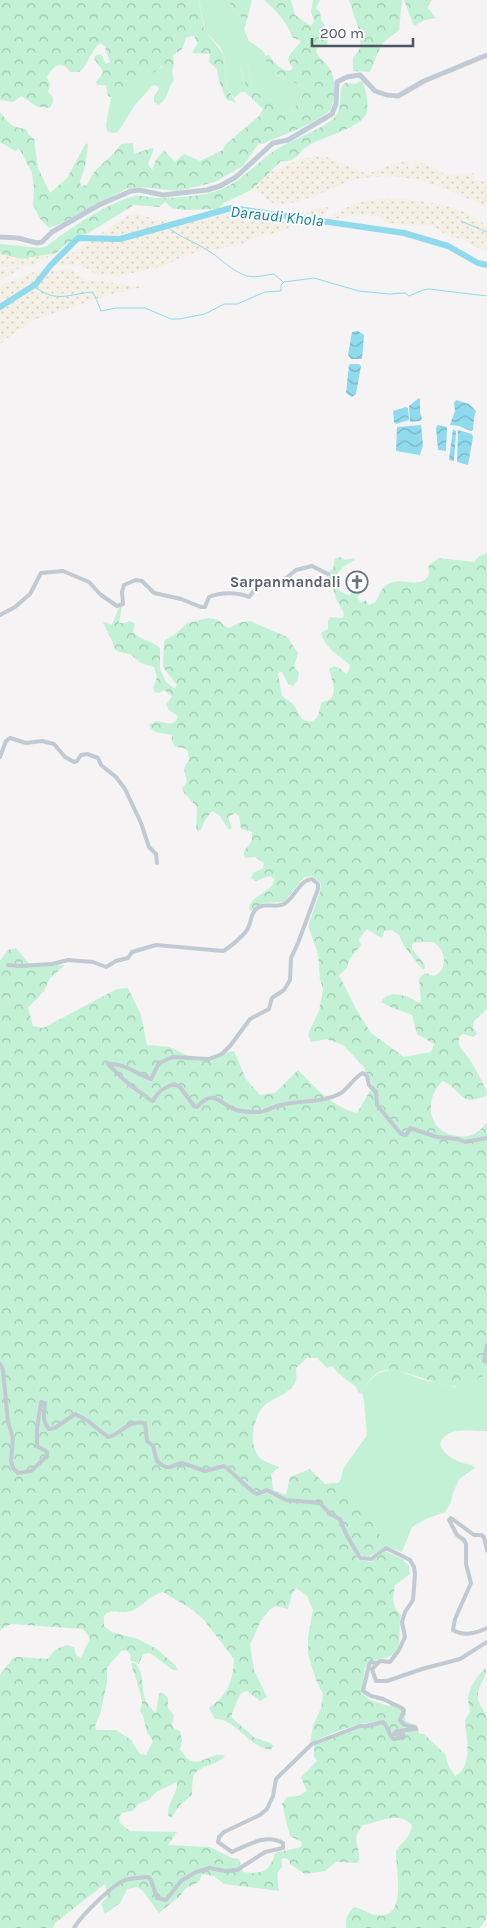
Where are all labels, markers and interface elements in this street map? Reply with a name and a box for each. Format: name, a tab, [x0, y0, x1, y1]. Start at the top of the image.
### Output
scale bar	[312, 15, 413, 47]
text: 200 m	[320, 24, 364, 42]
water label: Daraudi Khola	[229, 202, 325, 230]
church icon: Sarpanmandali	[345, 570, 369, 594]
place label: Sarpanmandali	[230, 573, 341, 591]

